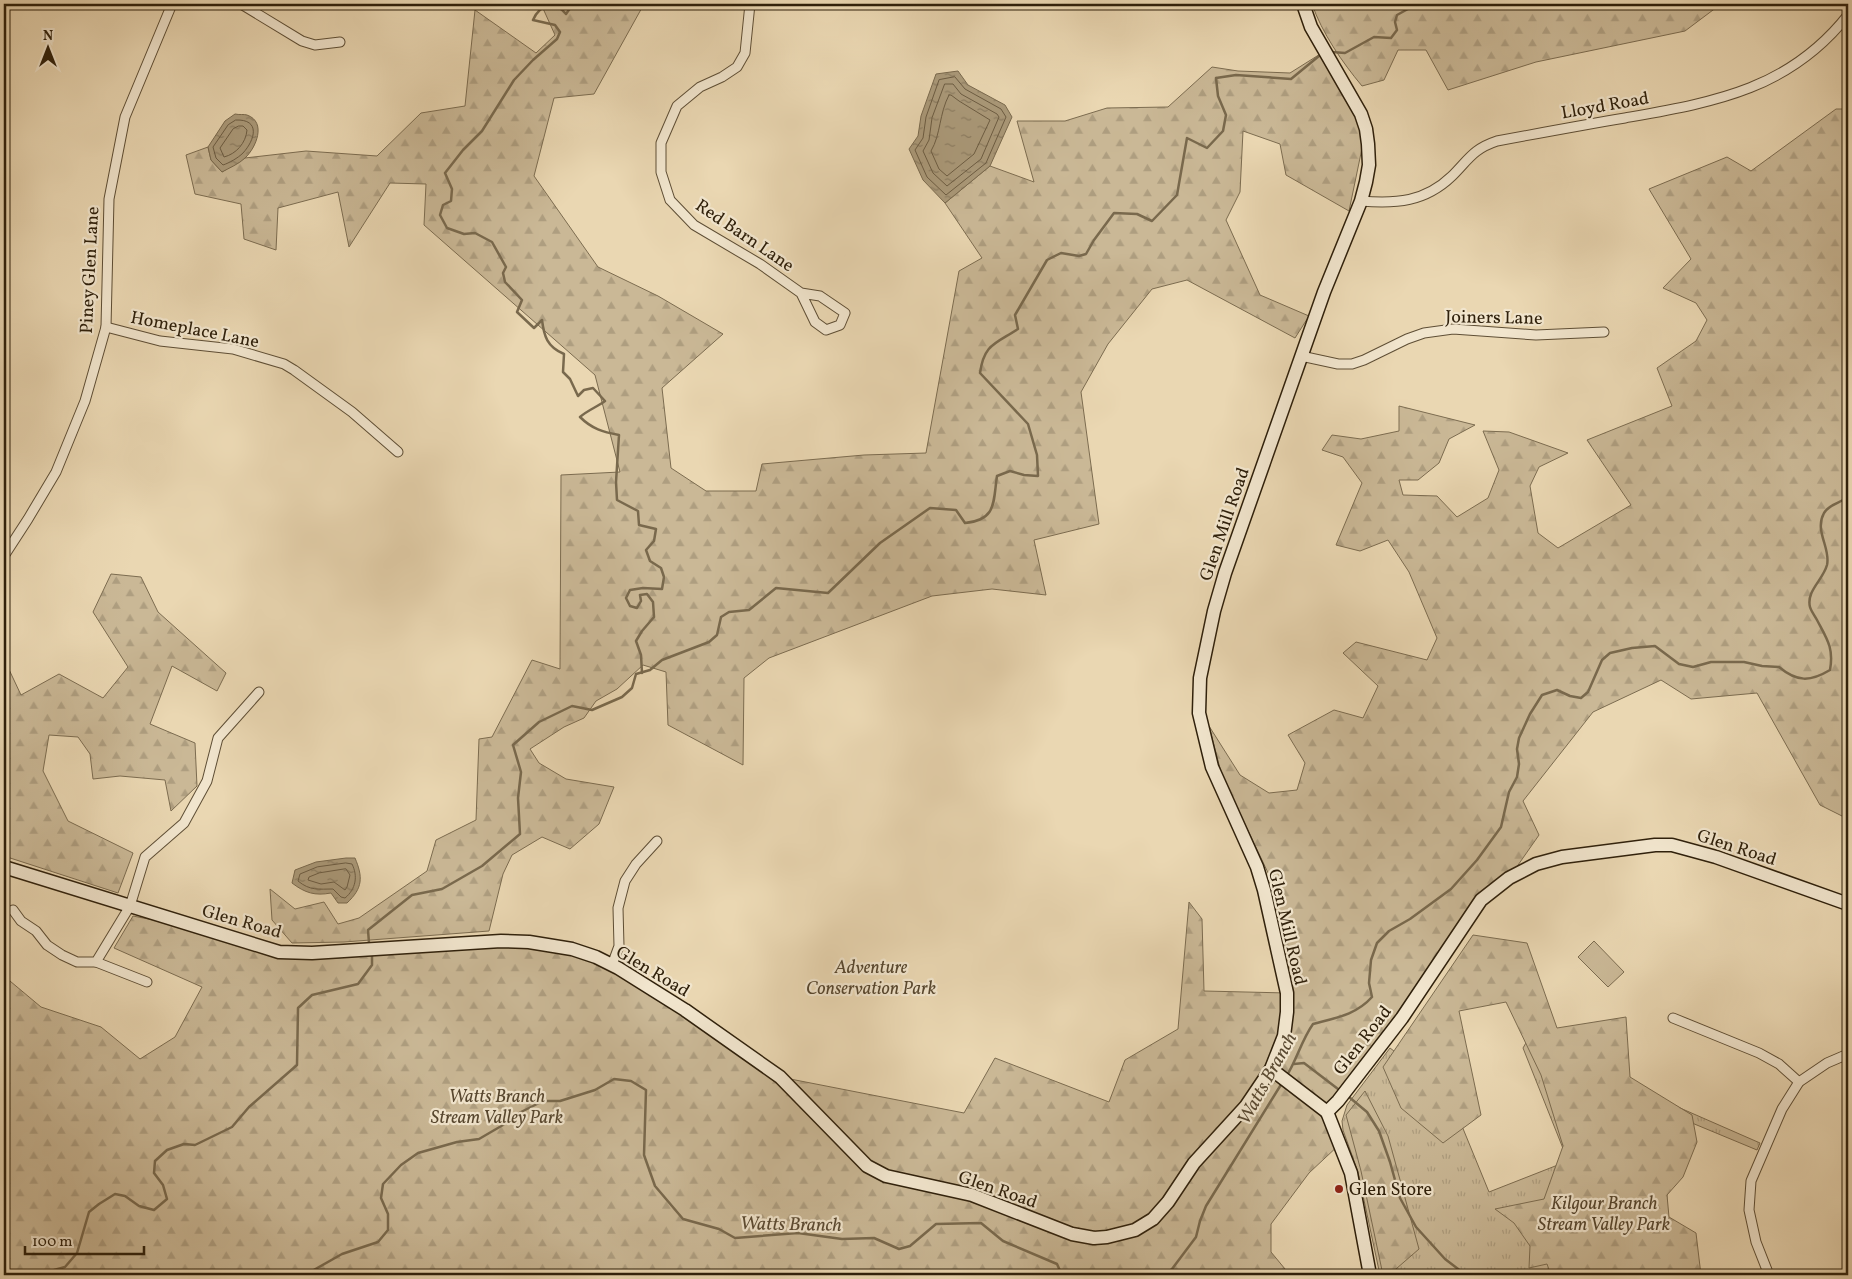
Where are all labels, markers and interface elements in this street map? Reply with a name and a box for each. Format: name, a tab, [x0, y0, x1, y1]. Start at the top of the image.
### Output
north arrow	[22, 22, 72, 72]
text: N	[43, 27, 53, 46]
street label: Lloyd Road	[1559, 86, 1651, 126]
street label: Red Barn Lane	[690, 194, 799, 279]
street label: Piney Glen Lane	[75, 206, 106, 334]
street label: Joiners Lane	[1445, 305, 1543, 332]
street label: Homeplace Lane	[128, 306, 261, 355]
street label: Glen Mill Road	[1194, 464, 1257, 585]
street label: Glen Road	[1694, 824, 1779, 873]
street label: Glen Mill Road	[1261, 867, 1312, 988]
street label: Glen Road	[199, 899, 284, 946]
street label: Glen Road	[611, 940, 694, 1004]
park label: Adventure Conservation Park	[806, 956, 936, 1002]
street label: Glen Road	[1328, 1001, 1398, 1081]
water label: Watts Branch	[1232, 1028, 1304, 1130]
park label: Watts Branch Stream Valley Park	[431, 1085, 563, 1131]
street label: Glen Road	[955, 1165, 1040, 1216]
place label: Glen Store	[1349, 1178, 1432, 1203]
marker: Glen Store	[1333, 1183, 1345, 1195]
park label: Kilgour Branch Stream Valley Park	[1538, 1192, 1670, 1238]
water label: Watts Branch	[740, 1211, 842, 1239]
scale bar	[25, 1224, 144, 1256]
text: 100 m	[32, 1232, 72, 1253]

